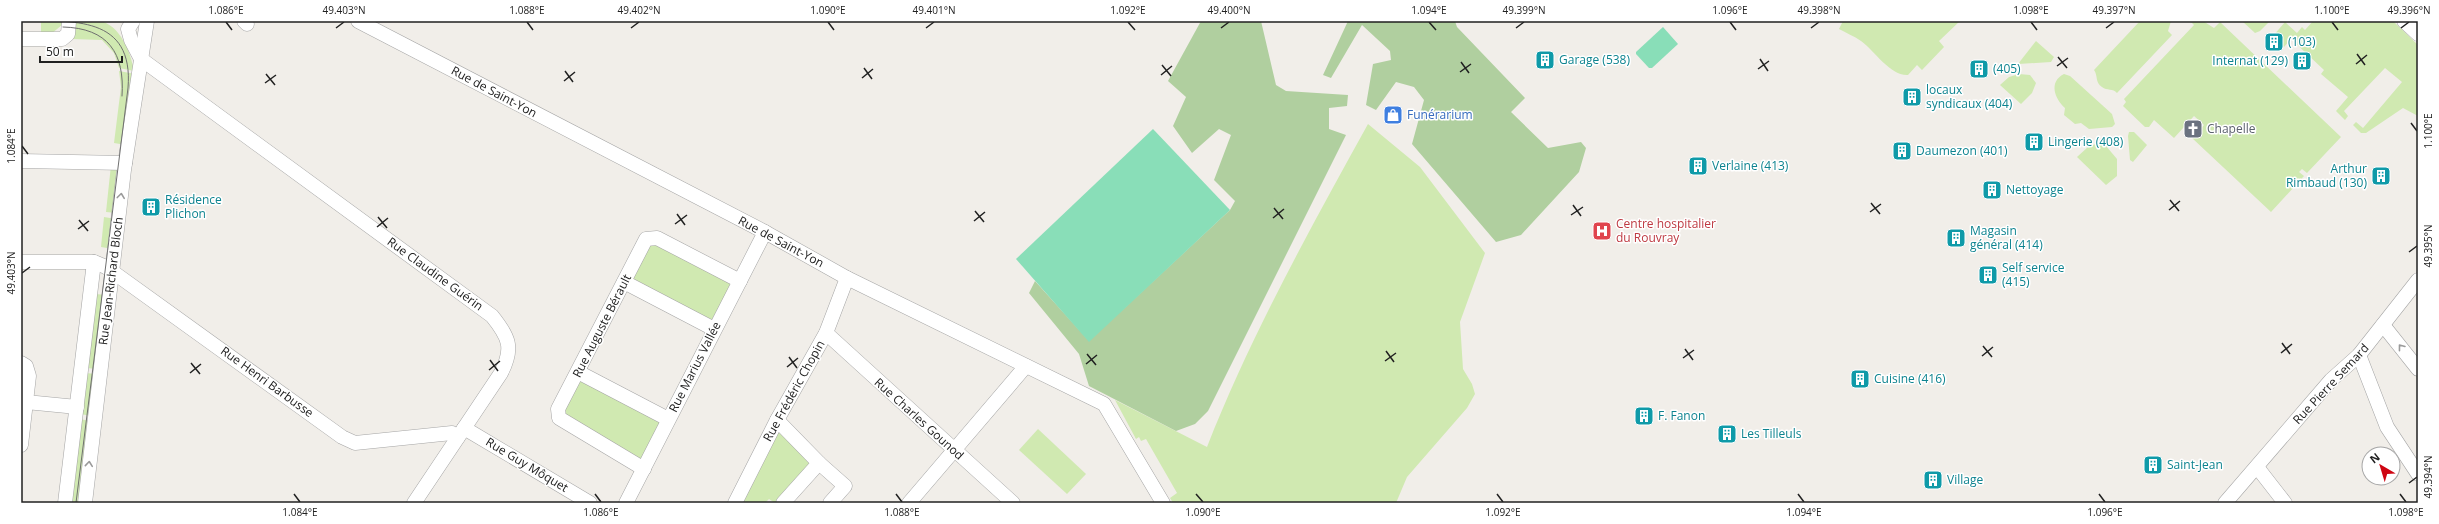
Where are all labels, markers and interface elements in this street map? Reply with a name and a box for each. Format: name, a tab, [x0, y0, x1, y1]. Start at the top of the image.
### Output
text: 1.086°E	[208, 3, 244, 17]
text: 49.403°N	[322, 3, 366, 17]
text: 1.088°E	[509, 3, 545, 17]
text: 49.402°N	[617, 3, 661, 17]
text: 1.090°E	[810, 3, 846, 17]
text: 49.401°N	[912, 3, 956, 17]
text: 1.092°E	[1110, 3, 1146, 17]
text: 49.400°N	[1207, 3, 1251, 17]
text: 1.094°E	[1411, 3, 1447, 17]
text: 49.399°N	[1502, 3, 1546, 17]
text: 1.096°E	[1712, 3, 1748, 17]
text: 49.398°N	[1797, 3, 1841, 17]
text: 1.098°E	[2013, 3, 2049, 17]
text: 49.397°N	[2092, 3, 2136, 17]
text: 1.100°E	[2314, 3, 2350, 17]
text: 49.396°N	[2387, 3, 2431, 17]
building icon: (103)	[2263, 31, 2285, 53]
place label: (103)	[2288, 33, 2316, 50]
scale bar	[40, 38, 122, 64]
text: 50 m	[46, 43, 74, 60]
building icon: Garage (538)	[1534, 49, 1556, 71]
building icon: Internat (129)	[2291, 50, 2313, 72]
place label: Garage (538)	[1559, 51, 1630, 68]
place label: Internat (129)	[2212, 52, 2288, 69]
building icon: (405)	[1968, 58, 1990, 80]
place label: (405)	[1993, 60, 2021, 77]
street label: Rue de Saint-Yon	[448, 62, 540, 121]
place label: locaux syndicaux (404)	[1926, 81, 2013, 112]
building icon: locaux syndicaux (404)	[1901, 86, 1923, 108]
shop icon: Funérarium	[1382, 104, 1404, 126]
place label: Funérarium	[1407, 106, 1473, 123]
text: 1.100°E	[2421, 113, 2435, 149]
church icon: Chapelle	[2182, 118, 2204, 140]
place label: Chapelle	[2207, 120, 2256, 137]
text: 1.084°E	[4, 128, 18, 164]
building icon: Lingerie (408)	[2023, 131, 2045, 153]
place label: Lingerie (408)	[2048, 133, 2124, 150]
building icon: Daumezon (401)	[1891, 140, 1913, 162]
place label: Daumezon (401)	[1916, 142, 2008, 159]
building icon: Verlaine (413)	[1687, 155, 1709, 177]
place label: Verlaine (413)	[1712, 157, 1789, 174]
place label: Arthur Rimbaud (130)	[2286, 160, 2367, 191]
building icon: Arthur Rimbaud (130)	[2370, 165, 2392, 187]
building icon: Nettoyage	[1981, 179, 2003, 201]
place label: Nettoyage	[2006, 181, 2064, 198]
place label: Résidence Plichon	[165, 191, 222, 222]
one-way arrow	[117, 193, 126, 199]
building icon: Résidence Plichon	[140, 196, 162, 218]
street label: Rue de Saint-Yon	[735, 212, 827, 271]
place label: Centre hospitalier du Rouvray	[1616, 215, 1716, 246]
street label: Rue Jean-Richard Bloch	[94, 216, 127, 346]
hospital icon: Centre hospitalier du Rouvray	[1591, 220, 1613, 242]
place label: Magasin général (414)	[1970, 222, 2043, 253]
text: 49.395°N	[2421, 224, 2435, 268]
building icon: Magasin général (414)	[1945, 227, 1967, 249]
street label: Rue Claudine Guérin	[384, 233, 487, 314]
text: 49.403°N	[4, 251, 18, 295]
place label: Self service (415)	[2002, 259, 2065, 290]
building icon: Self service (415)	[1977, 264, 1999, 286]
street label: Rue Auguste Bérault	[568, 271, 635, 380]
street label: Rue Marius Vallée	[664, 318, 725, 415]
street label: Rue Frédéric Chopin	[759, 337, 828, 444]
street label: Rue Pierre Semard	[2289, 340, 2373, 428]
street label: Rue Henri Barbusse	[217, 342, 317, 421]
one-way arrow	[2398, 344, 2405, 351]
building icon: Cuisine (416)	[1849, 368, 1871, 390]
place label: Cuisine (416)	[1874, 370, 1946, 387]
street label: Rue Charles Gounod	[871, 374, 968, 463]
building icon: F. Fanon	[1633, 405, 1655, 427]
place label: F. Fanon	[1658, 407, 1705, 424]
building icon: Les Tilleuls	[1716, 423, 1738, 445]
place label: Les Tilleuls	[1741, 425, 1802, 442]
street label: Rue Guy Môquet	[483, 433, 572, 496]
north arrow	[2361, 446, 2401, 486]
text: N	[2366, 449, 2383, 466]
building icon: Saint-Jean	[2142, 454, 2164, 476]
text: 49.394°N	[2421, 455, 2435, 499]
place label: Saint-Jean	[2167, 456, 2223, 473]
one-way arrow	[85, 461, 94, 467]
building icon: Village	[1922, 469, 1944, 491]
place label: Village	[1947, 471, 1983, 488]
text: 1.084°E	[282, 505, 318, 519]
text: 1.086°E	[583, 505, 619, 519]
text: 1.088°E	[884, 505, 920, 519]
text: 1.090°E	[1185, 505, 1221, 519]
text: 1.092°E	[1485, 505, 1521, 519]
text: 1.094°E	[1786, 505, 1822, 519]
text: 1.096°E	[2087, 505, 2123, 519]
text: 1.098°E	[2388, 505, 2424, 519]

